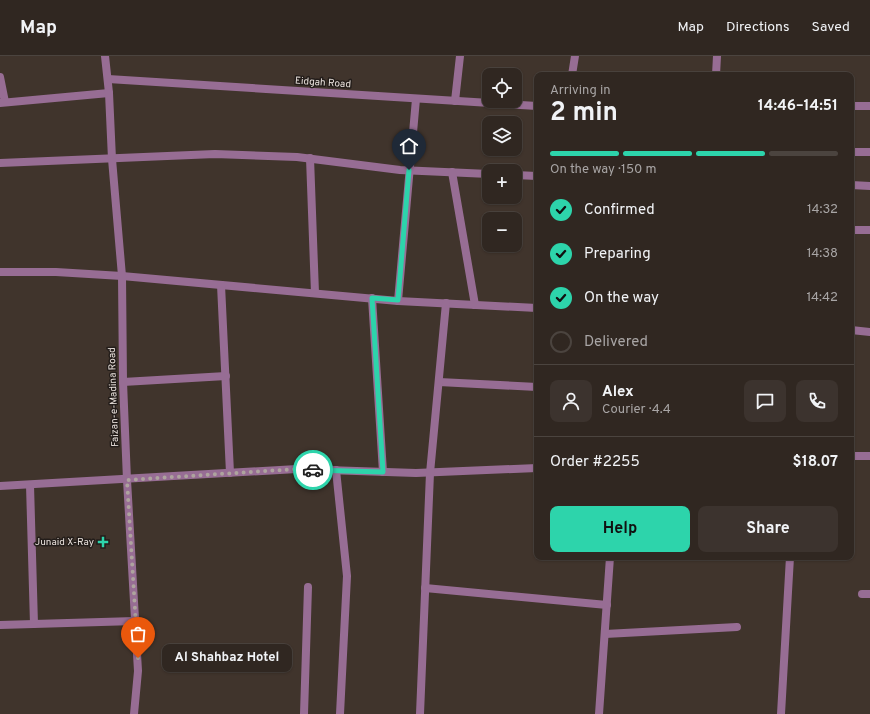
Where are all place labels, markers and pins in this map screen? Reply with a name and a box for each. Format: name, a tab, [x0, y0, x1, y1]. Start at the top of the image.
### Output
pin	[392, 129, 426, 170]
place label: Junaid X-Ray	[35, 536, 94, 549]
marker: Junaid X-Ray	[97, 536, 109, 548]
pin	[121, 617, 155, 658]
callout: Al Shahbaz Hotel	[162, 644, 292, 672]

